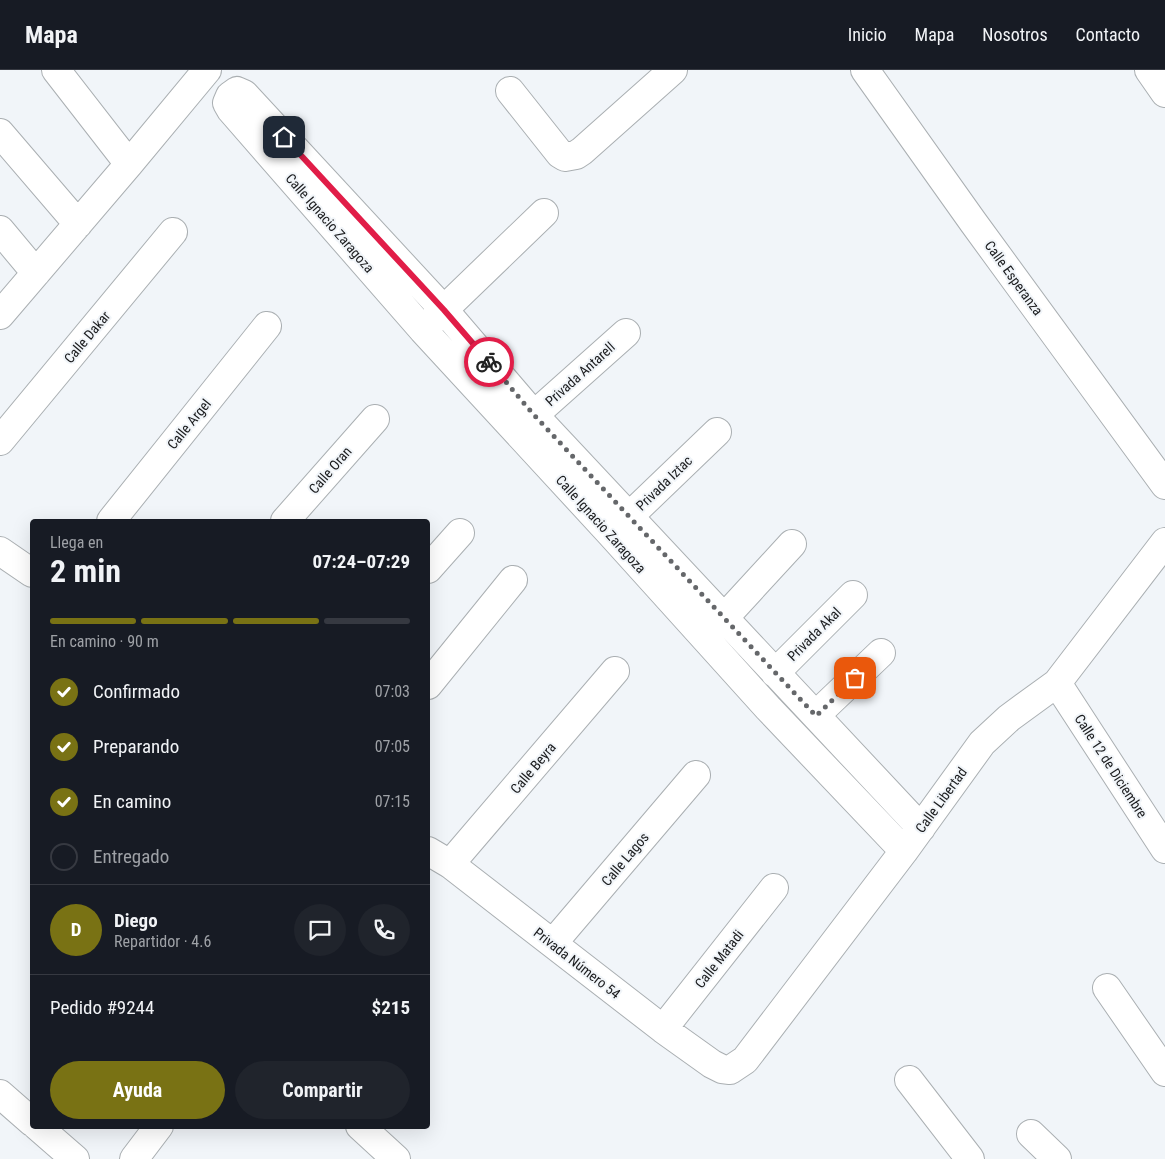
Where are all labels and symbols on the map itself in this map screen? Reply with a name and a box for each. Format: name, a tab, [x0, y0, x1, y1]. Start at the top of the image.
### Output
pin	[263, 116, 305, 158]
street label: Calle Ignacio Zaragoza	[283, 170, 377, 276]
street label: Calle Esperanza	[982, 238, 1046, 318]
street label: Calle Dakar	[61, 308, 113, 366]
courier	[464, 337, 514, 387]
street label: Privada Antarell	[542, 339, 618, 409]
street label: Calle Argel	[164, 396, 214, 452]
street label: Calle Oran	[305, 443, 355, 497]
street label: Privada Iztac	[633, 452, 695, 514]
street label: Calle Ignacio Zaragoza	[553, 472, 649, 576]
street label: Privada Akal	[784, 604, 844, 664]
pin	[834, 657, 876, 699]
street label: Calle 12 de Diciembre	[1072, 711, 1151, 821]
street label: Calle Beyra	[507, 739, 559, 797]
street label: Calle Libertad	[912, 764, 970, 836]
street label: Calle Lagos	[598, 829, 652, 889]
street label: Privada Número 54	[531, 924, 624, 1002]
street label: Calle Matadi	[691, 927, 747, 991]

